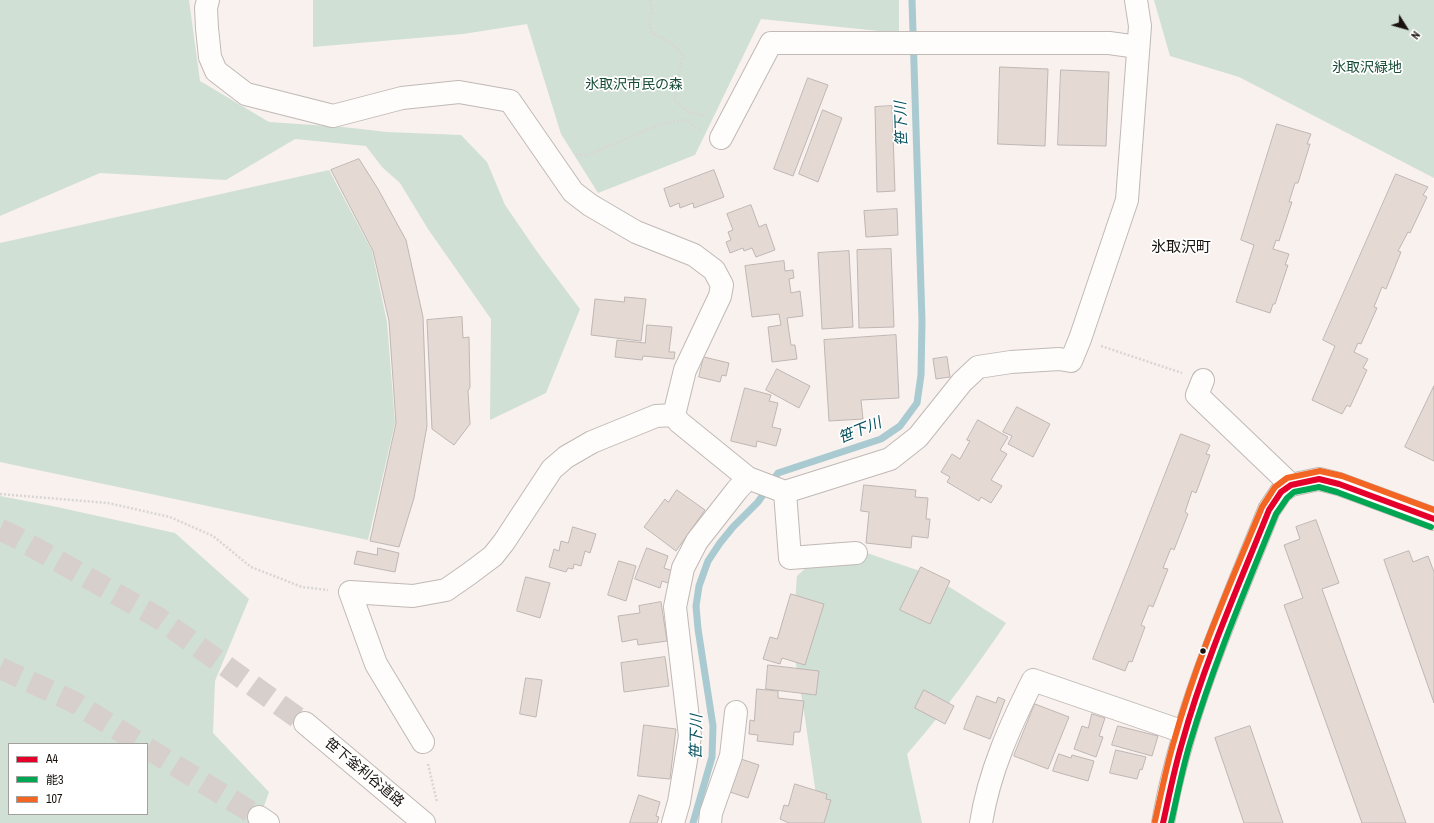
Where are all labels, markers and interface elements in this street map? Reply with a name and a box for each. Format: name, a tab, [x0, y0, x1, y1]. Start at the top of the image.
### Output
north arrow	[1386, 8, 1426, 48]
text: N	[1408, 28, 1423, 42]
park label: 氷取沢緑地	[1332, 60, 1402, 76]
park label: 氷取沢市民の森	[585, 77, 683, 93]
water label: 笹下川	[892, 101, 912, 147]
district label: 氷取沢町	[1151, 239, 1211, 257]
water label: 笹下川	[836, 414, 884, 448]
unlabelled marker	[1198, 646, 1208, 656]
water label: 笹下川	[688, 714, 706, 760]
street label: 笹下釜利谷道路	[321, 735, 407, 811]
legend	[8, 743, 148, 815]
text: A4	[46, 751, 58, 767]
text: 能3	[46, 772, 63, 788]
text: 107	[46, 791, 62, 807]

